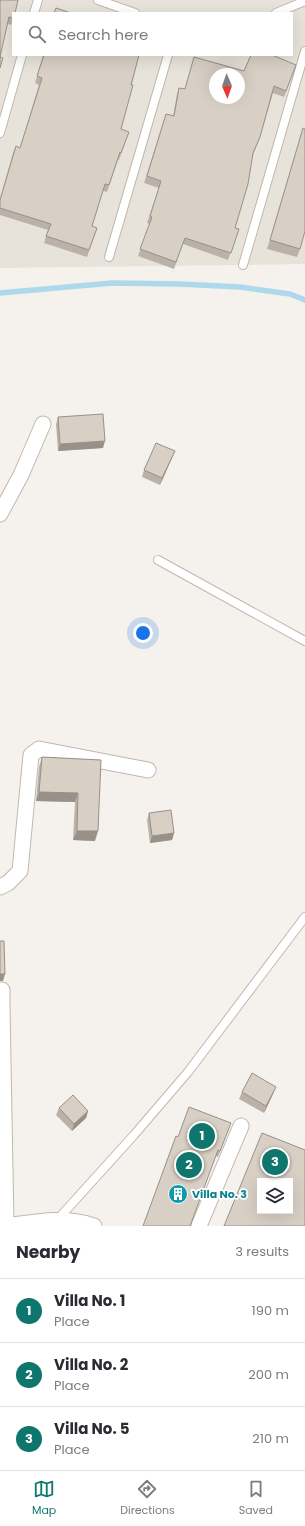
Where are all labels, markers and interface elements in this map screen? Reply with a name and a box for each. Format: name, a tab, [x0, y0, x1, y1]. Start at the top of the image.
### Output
search box	[12, 12, 293, 56]
icon: search	[26, 23, 48, 45]
text: Search here	[58, 24, 148, 45]
north arrow	[209, 68, 245, 104]
your location	[133, 623, 153, 643]
pin: 1	[189, 1121, 215, 1151]
pin: 3	[262, 1147, 288, 1177]
pin: 2	[176, 1150, 202, 1180]
map controls	[257, 1178, 293, 1214]
button: layers	[257, 1178, 293, 1214]
building icon: Villa No. 3	[167, 1183, 189, 1205]
place label: Villa No. 3	[192, 1186, 247, 1202]
text: Nearby	[16, 1240, 80, 1264]
text: 3 results	[235, 1242, 289, 1261]
text: Villa No. 1	[54, 1290, 125, 1311]
text: 1	[27, 1301, 31, 1320]
text: 190 m	[252, 1301, 289, 1320]
text: Place	[54, 1312, 89, 1331]
text: Villa No. 2	[54, 1354, 128, 1375]
text: 2	[25, 1365, 33, 1384]
text: 200 m	[248, 1365, 289, 1384]
text: Place	[54, 1376, 89, 1395]
text: Villa No. 5	[54, 1418, 130, 1439]
text: 3	[25, 1429, 33, 1448]
text: 210 m	[252, 1429, 289, 1448]
text: Place	[54, 1440, 89, 1459]
tab: Map	[32, 1478, 56, 1519]
tab: Directions	[120, 1478, 175, 1519]
tab: Saved	[239, 1478, 273, 1519]

